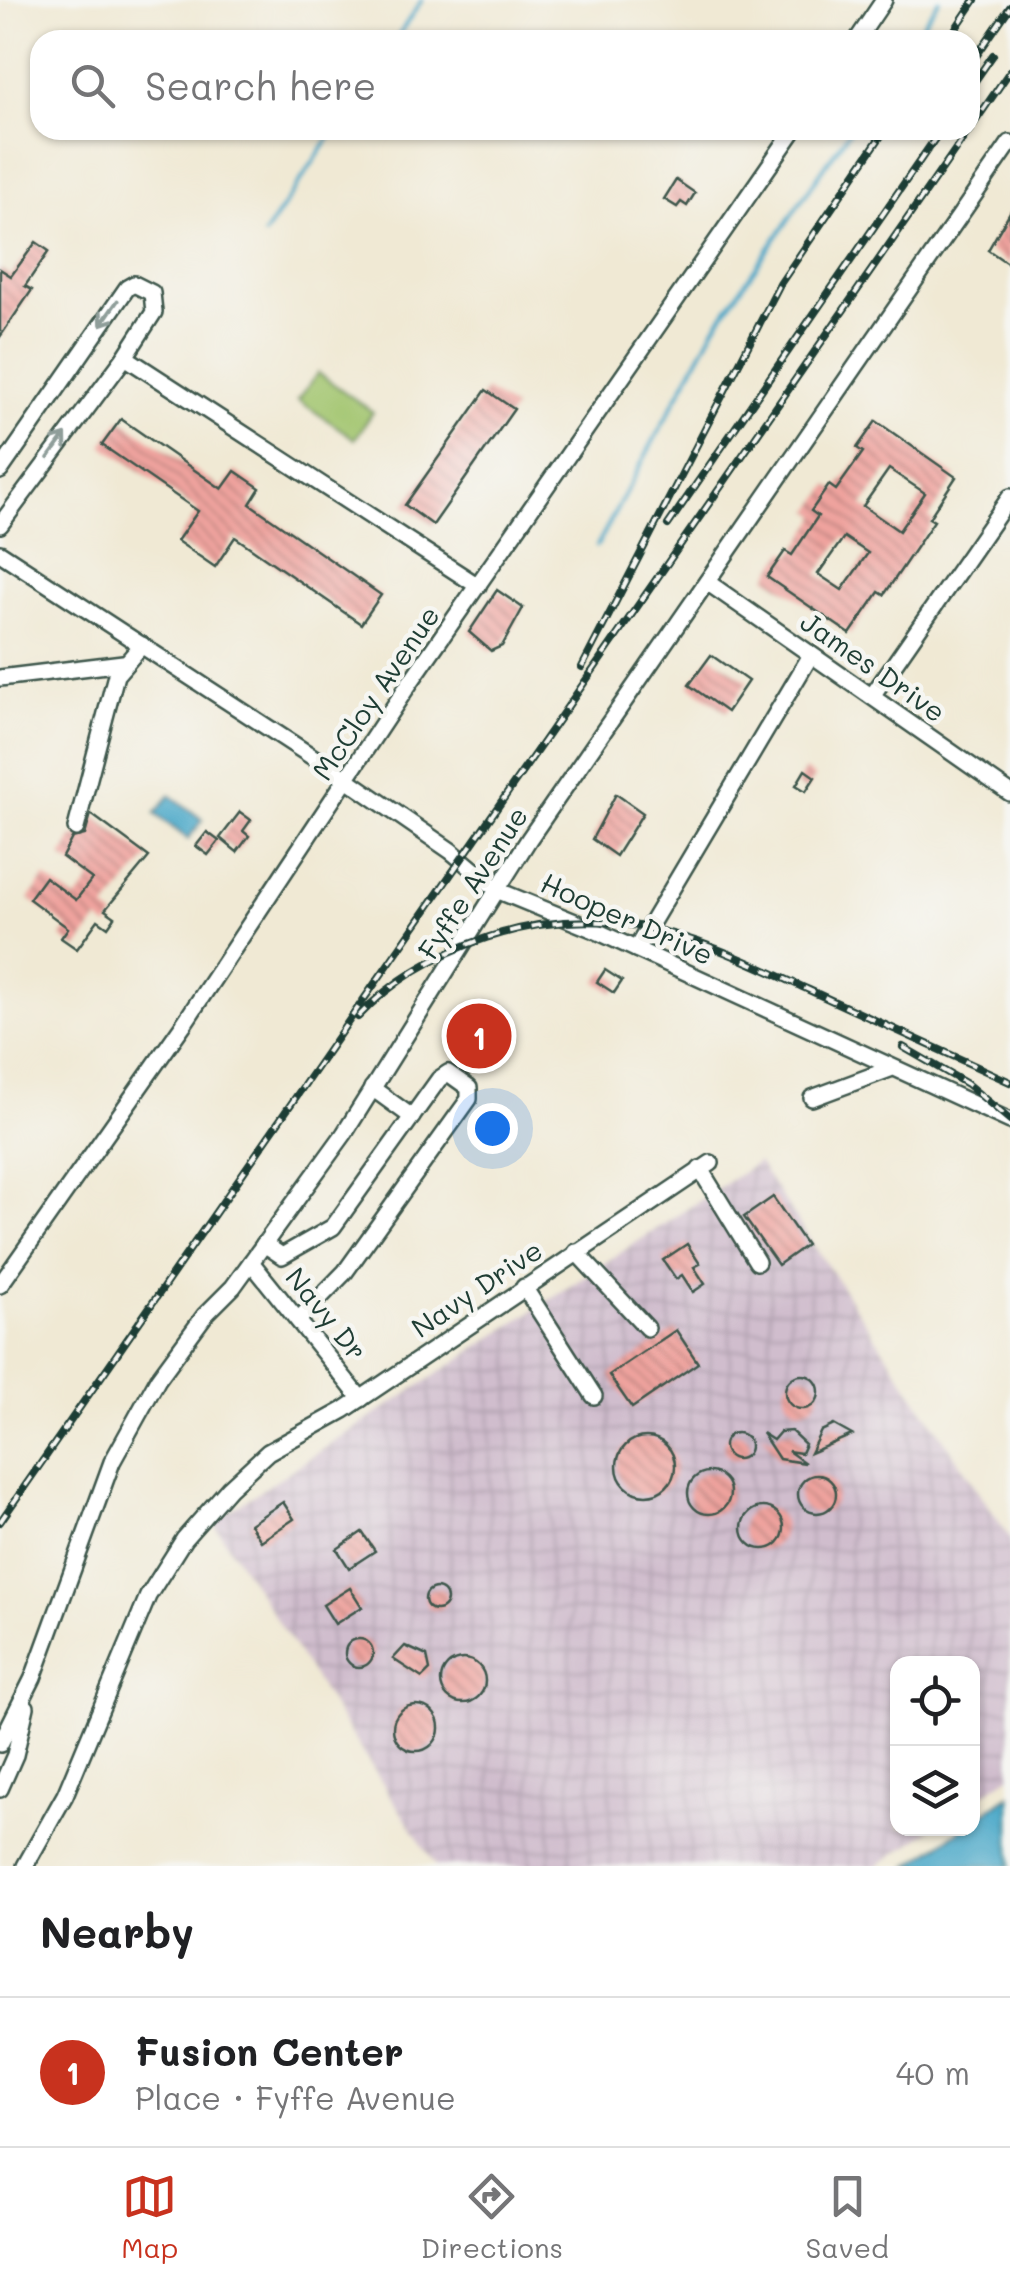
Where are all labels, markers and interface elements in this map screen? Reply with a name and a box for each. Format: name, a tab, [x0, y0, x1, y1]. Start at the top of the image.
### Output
search box	[30, 30, 980, 140]
icon: search	[65, 58, 120, 113]
text: Search here	[145, 60, 376, 110]
one-way arrow	[99, 298, 120, 326]
one-way arrow	[46, 433, 67, 460]
street label: McCloy Avenue	[304, 598, 447, 787]
street label: James Drive	[794, 603, 953, 729]
street label: Fyffe Avenue	[409, 799, 535, 966]
street label: Hooper Drive	[536, 864, 719, 972]
pin: 1	[446, 998, 512, 1074]
your location	[467, 1103, 518, 1154]
street label: Navy Drive	[404, 1231, 549, 1345]
street label: Navy Dr	[278, 1259, 375, 1367]
map controls	[890, 1656, 980, 1836]
button: locate	[890, 1656, 980, 1746]
button: layers	[890, 1746, 980, 1836]
text: Nearby	[40, 1904, 194, 1959]
text: Fusion Center	[135, 2026, 404, 2076]
text: 1	[65, 2051, 80, 2093]
text: 40 m	[896, 2051, 970, 2093]
text: Place · Fyffe Avenue	[135, 2076, 456, 2118]
tab: Map	[121, 2169, 178, 2265]
tab: Directions	[421, 2169, 563, 2265]
tab: Saved	[806, 2169, 889, 2265]

